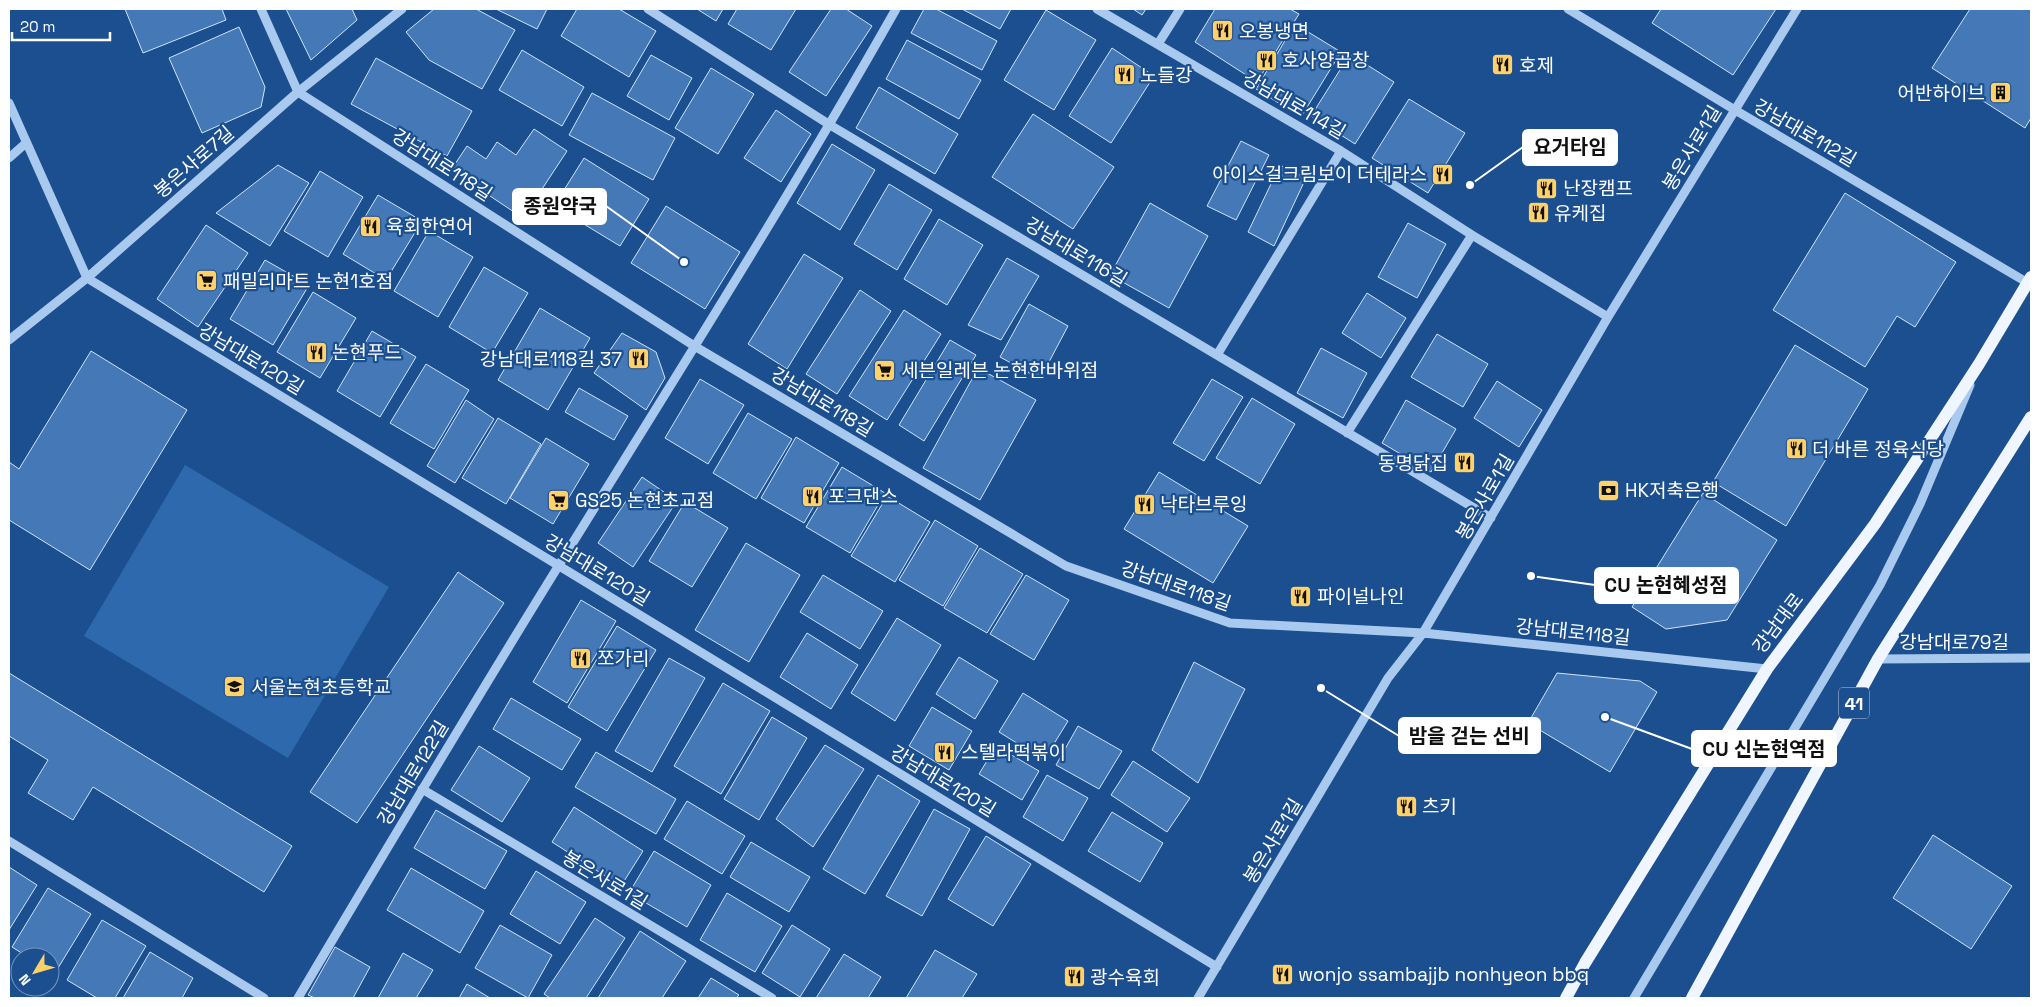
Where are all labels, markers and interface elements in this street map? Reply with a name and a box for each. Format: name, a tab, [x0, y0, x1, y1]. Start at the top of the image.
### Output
scale bar	[12, 10, 110, 42]
text: 20 m	[20, 17, 55, 36]
restaurant icon: 오봉냉면	[1211, 19, 1235, 43]
place label: 오봉냉면	[1239, 19, 1309, 44]
restaurant icon: 호사양곱창	[1254, 48, 1278, 72]
place label: 호사양곱창	[1282, 48, 1369, 73]
restaurant icon: 호제	[1491, 53, 1515, 77]
place label: 호제	[1519, 53, 1554, 78]
restaurant icon: 노들강	[1112, 63, 1136, 87]
place label: 노들강	[1140, 63, 1192, 88]
street label: 강남대로114길	[1238, 65, 1350, 145]
place label: 어반하이브	[1898, 81, 1985, 106]
building icon: 어반하이브	[1989, 81, 2013, 105]
street label: 강남대로112길	[1749, 93, 1861, 173]
street label: 봉은사로1길	[1657, 101, 1727, 195]
street label: 봉은사로7길	[149, 120, 239, 204]
street label: 강남대로118길	[387, 123, 497, 207]
callout: 요거타임	[1523, 130, 1617, 165]
text: 요거타임	[1533, 134, 1607, 160]
place label: 아이스걸크림보이 더테라스	[1212, 162, 1427, 187]
restaurant icon: 아이스걸크림보이 더테라스	[1431, 162, 1455, 186]
restaurant icon: 난장캠프	[1535, 176, 1559, 200]
place label: 난장캠프	[1563, 176, 1633, 201]
callout: 종원약국	[513, 189, 606, 224]
text: 종원약국	[523, 193, 597, 219]
restaurant icon: 유케집	[1526, 201, 1550, 225]
place label: 유케집	[1554, 201, 1606, 226]
street label: 강남대로116길	[1020, 212, 1132, 292]
restaurant icon: 육회한연어	[358, 214, 382, 238]
place label: 육회한연어	[386, 214, 473, 239]
supermarket icon: 패밀리마트 논현1호점	[195, 269, 219, 293]
place label: 패밀리마트 논현1호점	[223, 269, 393, 294]
street label: 강남대로120길	[194, 318, 308, 400]
restaurant icon: 논현푸드	[304, 340, 328, 364]
place label: 논현푸드	[332, 340, 402, 365]
place label: 강남대로118길 37	[480, 347, 622, 372]
restaurant icon: 강남대로118길 37	[626, 347, 650, 371]
supermarket icon: 세븐일레븐 논현한바위점	[873, 358, 897, 382]
place label: 세븐일레븐 논현한바위점	[901, 358, 1098, 383]
street label: 강남대로118길	[766, 362, 878, 442]
restaurant icon: 더 바른 정육식당	[1784, 437, 1808, 461]
place label: 더 바른 정육식당	[1812, 437, 1944, 462]
street label: 봉은사로1길	[1450, 449, 1520, 545]
place label: 동명닭집	[1378, 451, 1448, 476]
restaurant icon: 동명닭집	[1452, 451, 1476, 475]
bank icon: HK저축은행	[1597, 478, 1621, 502]
place label: HK저축은행	[1625, 478, 1719, 503]
restaurant icon: 포크댄스	[800, 484, 824, 508]
place label: 포크댄스	[828, 484, 898, 509]
supermarket icon: GS25 논현초교점	[547, 488, 571, 512]
place label: GS25 논현초교점	[575, 488, 714, 513]
restaurant icon: 낙타브루잉	[1132, 492, 1156, 516]
place label: 낙타브루잉	[1160, 492, 1247, 517]
street label: 강남대로120길	[540, 529, 654, 611]
street label: 강남대로118길	[1118, 555, 1234, 617]
callout: CU 논현혜성점	[1595, 568, 1738, 603]
text: CU 논현혜성점	[1604, 572, 1728, 598]
restaurant icon: 파이널나인	[1289, 584, 1313, 608]
place label: 파이널나인	[1317, 584, 1404, 609]
street label: 강남대로	[1747, 588, 1809, 658]
street label: 강남대로118길	[1514, 614, 1632, 650]
street label: 강남대로79길	[1899, 630, 2009, 655]
restaurant icon: 쪼가리	[569, 646, 593, 670]
place label: 쪼가리	[597, 646, 649, 671]
school or university icon: 서울논현초등학교	[223, 675, 247, 699]
place label: 서울논현초등학교	[251, 675, 391, 700]
road number: 41	[1839, 688, 1869, 718]
street label: 강남대로122길	[372, 716, 454, 830]
callout: 밤을 걷는 선비	[1399, 718, 1540, 753]
text: 밤을 걷는 선비	[1409, 723, 1529, 749]
callout: CU 신논현역점	[1692, 731, 1836, 766]
text: CU 신논현역점	[1702, 736, 1826, 762]
street label: 강남대로120길	[886, 740, 1000, 822]
restaurant icon: 스텔라떡볶이	[933, 740, 957, 764]
place label: 스텔라떡볶이	[961, 740, 1066, 765]
street label: 봉은사로1길	[1238, 794, 1308, 888]
restaurant icon: 츠키	[1394, 794, 1418, 818]
place label: 츠키	[1422, 794, 1457, 819]
street label: 봉은사로1길	[558, 845, 652, 915]
north arrow	[10, 947, 60, 997]
restaurant icon: wonjo ssambajjb nonhyeon bbq	[1270, 962, 1294, 986]
place label: wonjo ssambajjb nonhyeon bbq	[1298, 962, 1589, 987]
restaurant icon: 광수육회	[1062, 965, 1086, 989]
place label: 광수육회	[1090, 965, 1160, 990]
text: N	[15, 971, 35, 989]

